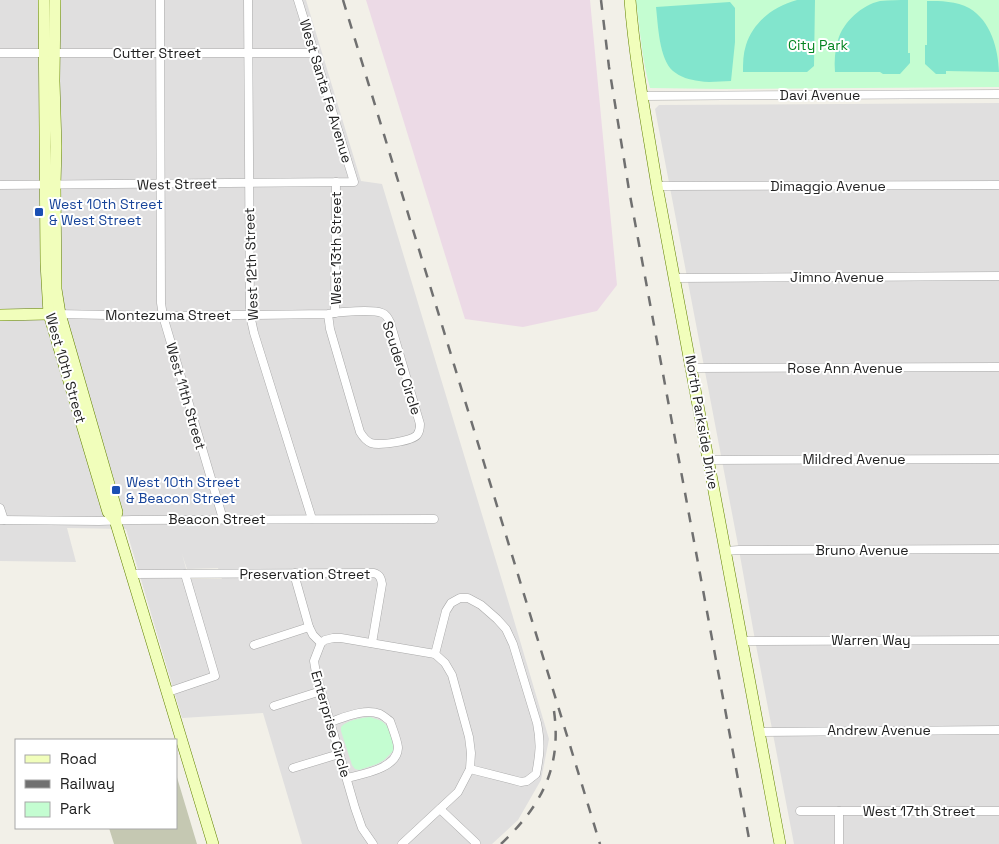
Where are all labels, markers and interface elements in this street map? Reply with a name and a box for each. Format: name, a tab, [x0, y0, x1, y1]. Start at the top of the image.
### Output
street label: West Santa Fe Avenue	[296, 17, 356, 165]
park label: City Park	[788, 36, 849, 54]
street label: Cutter Street	[113, 44, 201, 62]
street label: Davi Avenue	[780, 86, 860, 104]
street label: West Street	[137, 174, 217, 194]
street label: Dimaggio Avenue	[770, 177, 886, 195]
street label: West 13th Street	[327, 191, 345, 305]
place label: West 10th Street & West Street	[49, 195, 163, 229]
marker: West 10th Street & West Street	[33, 206, 45, 218]
street label: West 12th Street	[240, 207, 262, 321]
street label: Jimno Avenue	[790, 268, 884, 286]
street label: Montezuma Street	[105, 306, 231, 324]
street label: West 10th Street	[42, 311, 90, 425]
street label: Scudero Circle	[378, 319, 426, 417]
street label: West 11th Street	[162, 340, 210, 452]
street label: North Parkside Drive	[681, 353, 723, 491]
street label: Rose Ann Avenue	[787, 359, 903, 377]
street label: Mildred Avenue	[802, 450, 906, 468]
place label: West 10th Street & Beacon Street	[126, 473, 240, 507]
marker: West 10th Street & Beacon Street	[110, 484, 122, 496]
street label: Beacon Street	[168, 510, 266, 528]
street label: Bruno Avenue	[815, 541, 909, 559]
street label: Preservation Street	[239, 565, 371, 583]
street label: Warren Way	[831, 631, 911, 649]
street label: Enterprise Circle	[307, 668, 355, 780]
street label: Andrew Avenue	[827, 721, 931, 739]
legend	[15, 739, 178, 829]
text: Road	[60, 749, 97, 768]
text: Railway	[60, 774, 115, 793]
text: Park	[60, 799, 91, 818]
street label: West 17th Street	[863, 802, 975, 820]

